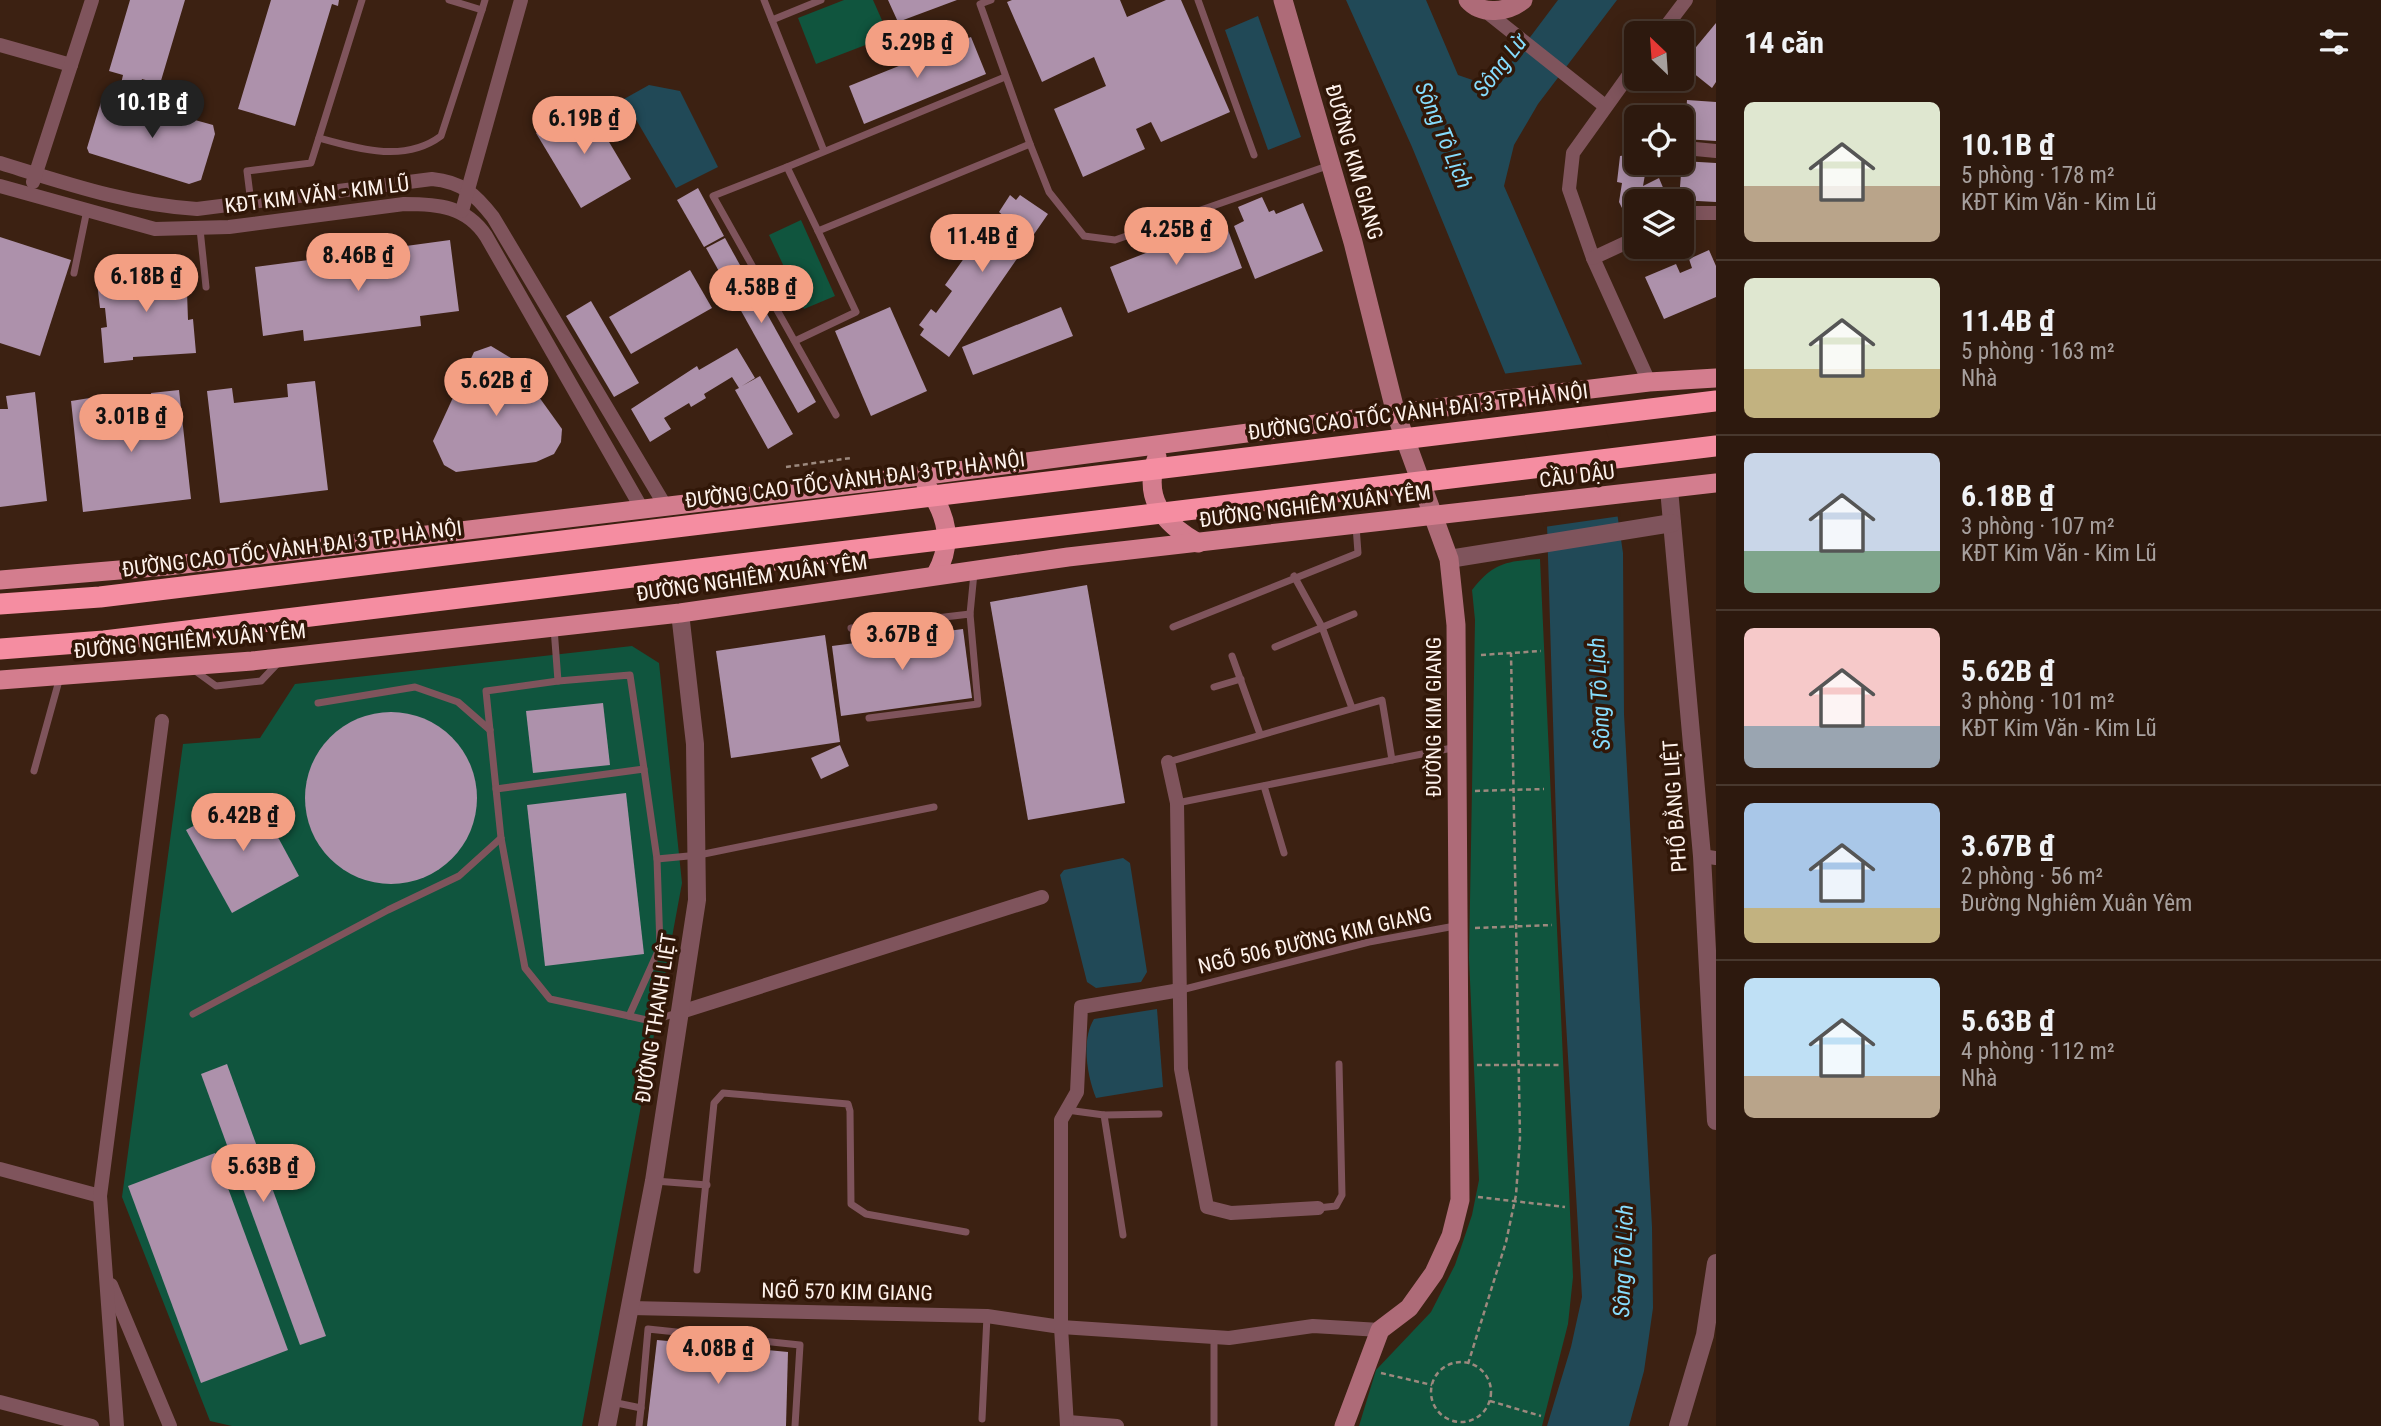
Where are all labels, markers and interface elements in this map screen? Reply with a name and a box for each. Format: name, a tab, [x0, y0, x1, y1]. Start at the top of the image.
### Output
pin: 5.29B ₫	[852, 20, 982, 80]
north arrow	[1624, 21, 1694, 91]
map controls	[1624, 21, 1694, 259]
icon: filters	[2315, 23, 2353, 61]
text: 14 căn	[1744, 25, 1824, 60]
water label: Sông Lừ	[1468, 27, 1534, 102]
text: 5.29B ₫	[881, 29, 953, 56]
water label: Sông Tô Lịch	[1409, 78, 1478, 193]
pin: 10.1B ₫	[87, 80, 217, 140]
street label: ĐƯỜNG KIM GIANG	[1320, 82, 1388, 242]
text: 10.1B ₫	[116, 89, 188, 116]
pin: 6.19B ₫	[519, 96, 649, 156]
text: 6.19B ₫	[548, 105, 620, 132]
button: locate	[1624, 105, 1694, 175]
text: 10.1B ₫	[1961, 127, 2054, 162]
icon: home	[1800, 130, 1884, 214]
text: 5 phòng · 178 m²	[1961, 162, 2115, 189]
street label: KĐT KIM VĂN - KIM LŨ	[223, 172, 411, 218]
button: layers	[1624, 189, 1694, 259]
text: KĐT Kim Văn - Kim Lũ	[1961, 189, 2157, 216]
pin: 4.25B ₫	[1111, 208, 1241, 267]
pin: 11.4B ₫	[917, 215, 1047, 274]
text: 4.25B ₫	[1140, 216, 1212, 243]
text: 11.4B ₫	[946, 223, 1018, 250]
pin: 8.46B ₫	[293, 233, 423, 293]
text: 8.46B ₫	[322, 242, 394, 269]
pin: 6.18B ₫	[81, 254, 211, 314]
text: 6.18B ₫	[110, 263, 182, 290]
pin: 4.58B ₫	[696, 266, 826, 325]
text: 4.58B ₫	[725, 274, 797, 301]
text: 11.4B ₫	[1961, 303, 2054, 338]
icon: home	[1800, 306, 1884, 390]
text: 5 phòng · 163 m²	[1961, 338, 2115, 365]
pin: 5.62B ₫	[431, 358, 561, 418]
text: Nhà	[1961, 365, 1997, 392]
text: 5.62B ₫	[460, 367, 532, 394]
street label: ĐƯỜNG CAO TỐC VÀNH ĐAI 3 TP. HÀ NỘI	[1247, 378, 1589, 445]
pin: 3.01B ₫	[66, 394, 196, 454]
text: 3.01B ₫	[95, 403, 167, 430]
street label: ĐƯỜNG CAO TỐC VÀNH ĐAI 3 TP. HÀ NỘI	[684, 446, 1026, 513]
street label: CẦU DẬU	[1538, 458, 1616, 493]
text: 6.18B ₫	[1961, 478, 2054, 513]
street label: ĐƯỜNG NGHIÊM XUÂN YÊM	[1198, 480, 1432, 532]
icon: home	[1800, 481, 1884, 565]
text: 3 phòng · 107 m²	[1961, 513, 2115, 540]
street label: ĐƯỜNG CAO TỐC VÀNH ĐAI 3 TP. HÀ NỘI	[121, 515, 463, 582]
text: KĐT Kim Văn - Kim Lũ	[1961, 540, 2157, 567]
street label: ĐƯỜNG NGHIÊM XUÂN YÊM	[635, 550, 869, 606]
pin: 3.67B ₫	[837, 612, 967, 672]
street label: ĐƯỜNG NGHIÊM XUÂN YÊM	[73, 619, 307, 663]
text: 3.67B ₫	[866, 621, 938, 648]
street label: ĐƯỜNG KIM GIANG	[1422, 637, 1446, 797]
water label: Sông Tô Lịch	[1583, 637, 1616, 751]
text: 5.62B ₫	[1961, 653, 2054, 688]
icon: home	[1800, 656, 1884, 740]
text: 3 phòng · 101 m²	[1961, 688, 2115, 715]
text: KĐT Kim Văn - Kim Lũ	[1961, 715, 2157, 742]
street label: PHỐ BẰNG LIỆT	[1657, 739, 1692, 873]
pin: 6.42B ₫	[178, 794, 308, 853]
text: 6.42B ₫	[207, 802, 279, 829]
text: 3.67B ₫	[1961, 828, 2054, 863]
icon: home	[1800, 831, 1884, 915]
text: 2 phòng · 56 m²	[1961, 863, 2103, 890]
text: Đường Nghiêm Xuân Yêm	[1961, 890, 2192, 917]
street label: NGÕ 506 ĐƯỜNG KIM GIANG	[1196, 901, 1434, 979]
street label: ĐƯỜNG THANH LIỆT	[631, 931, 681, 1104]
text: 5.63B ₫	[1961, 1003, 2054, 1038]
icon: home	[1800, 1006, 1884, 1090]
text: 4 phòng · 112 m²	[1961, 1038, 2115, 1065]
text: Nhà	[1961, 1065, 1997, 1092]
pin: 5.63B ₫	[198, 1144, 328, 1204]
text: 5.63B ₫	[227, 1153, 299, 1180]
water label: Sông Tô Lịch	[1608, 1204, 1639, 1318]
street label: NGÕ 570 KIM GIANG	[761, 1279, 933, 1305]
pin: 4.08B ₫	[653, 1326, 783, 1386]
text: 4.08B ₫	[682, 1335, 754, 1362]

